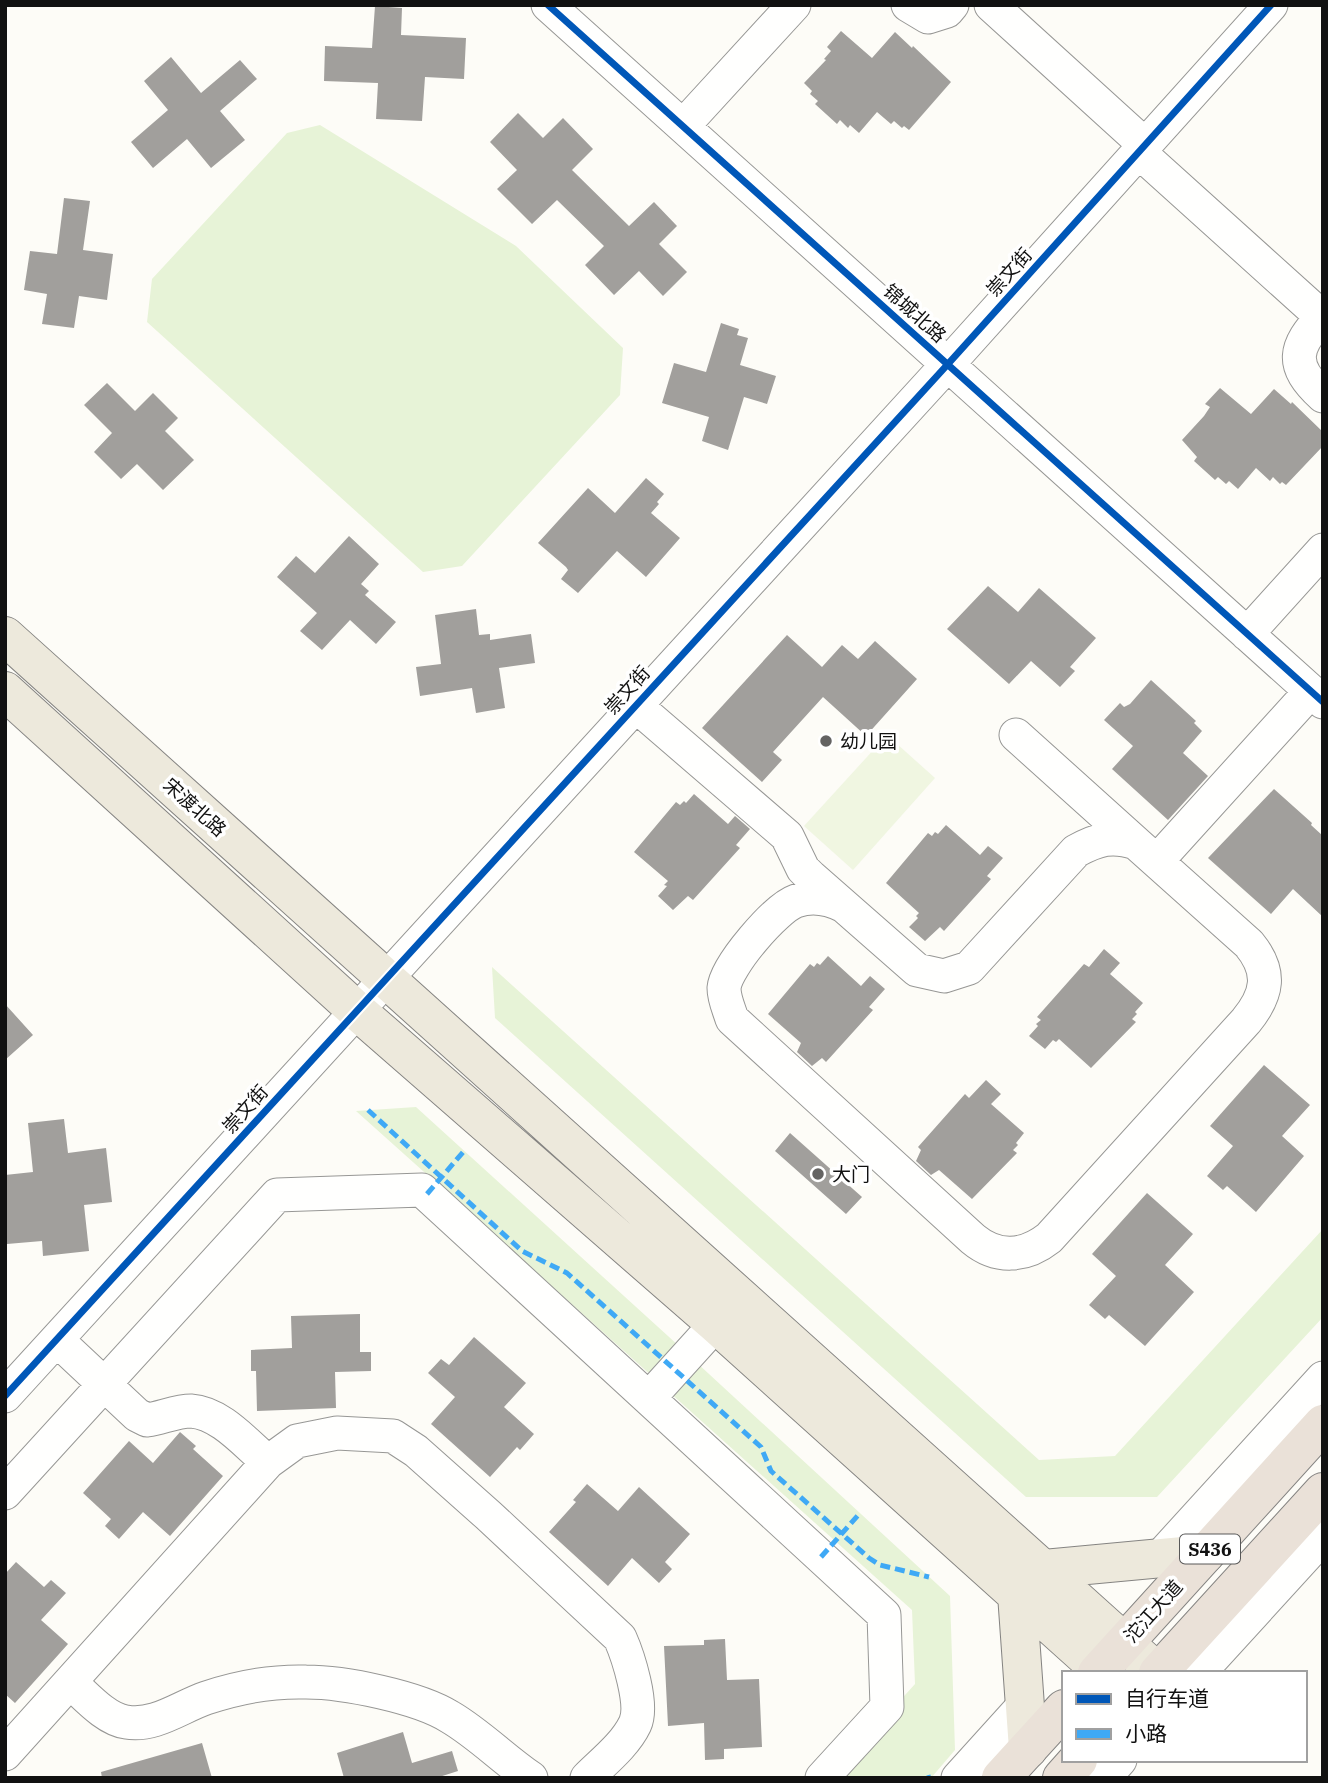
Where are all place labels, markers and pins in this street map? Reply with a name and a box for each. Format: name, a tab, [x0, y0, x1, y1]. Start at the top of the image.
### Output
place label: 幼儿园	[840, 729, 897, 753]
marker: 幼儿园	[818, 733, 834, 749]
place label: 大门	[832, 1162, 870, 1186]
marker: 大门	[810, 1166, 826, 1182]

